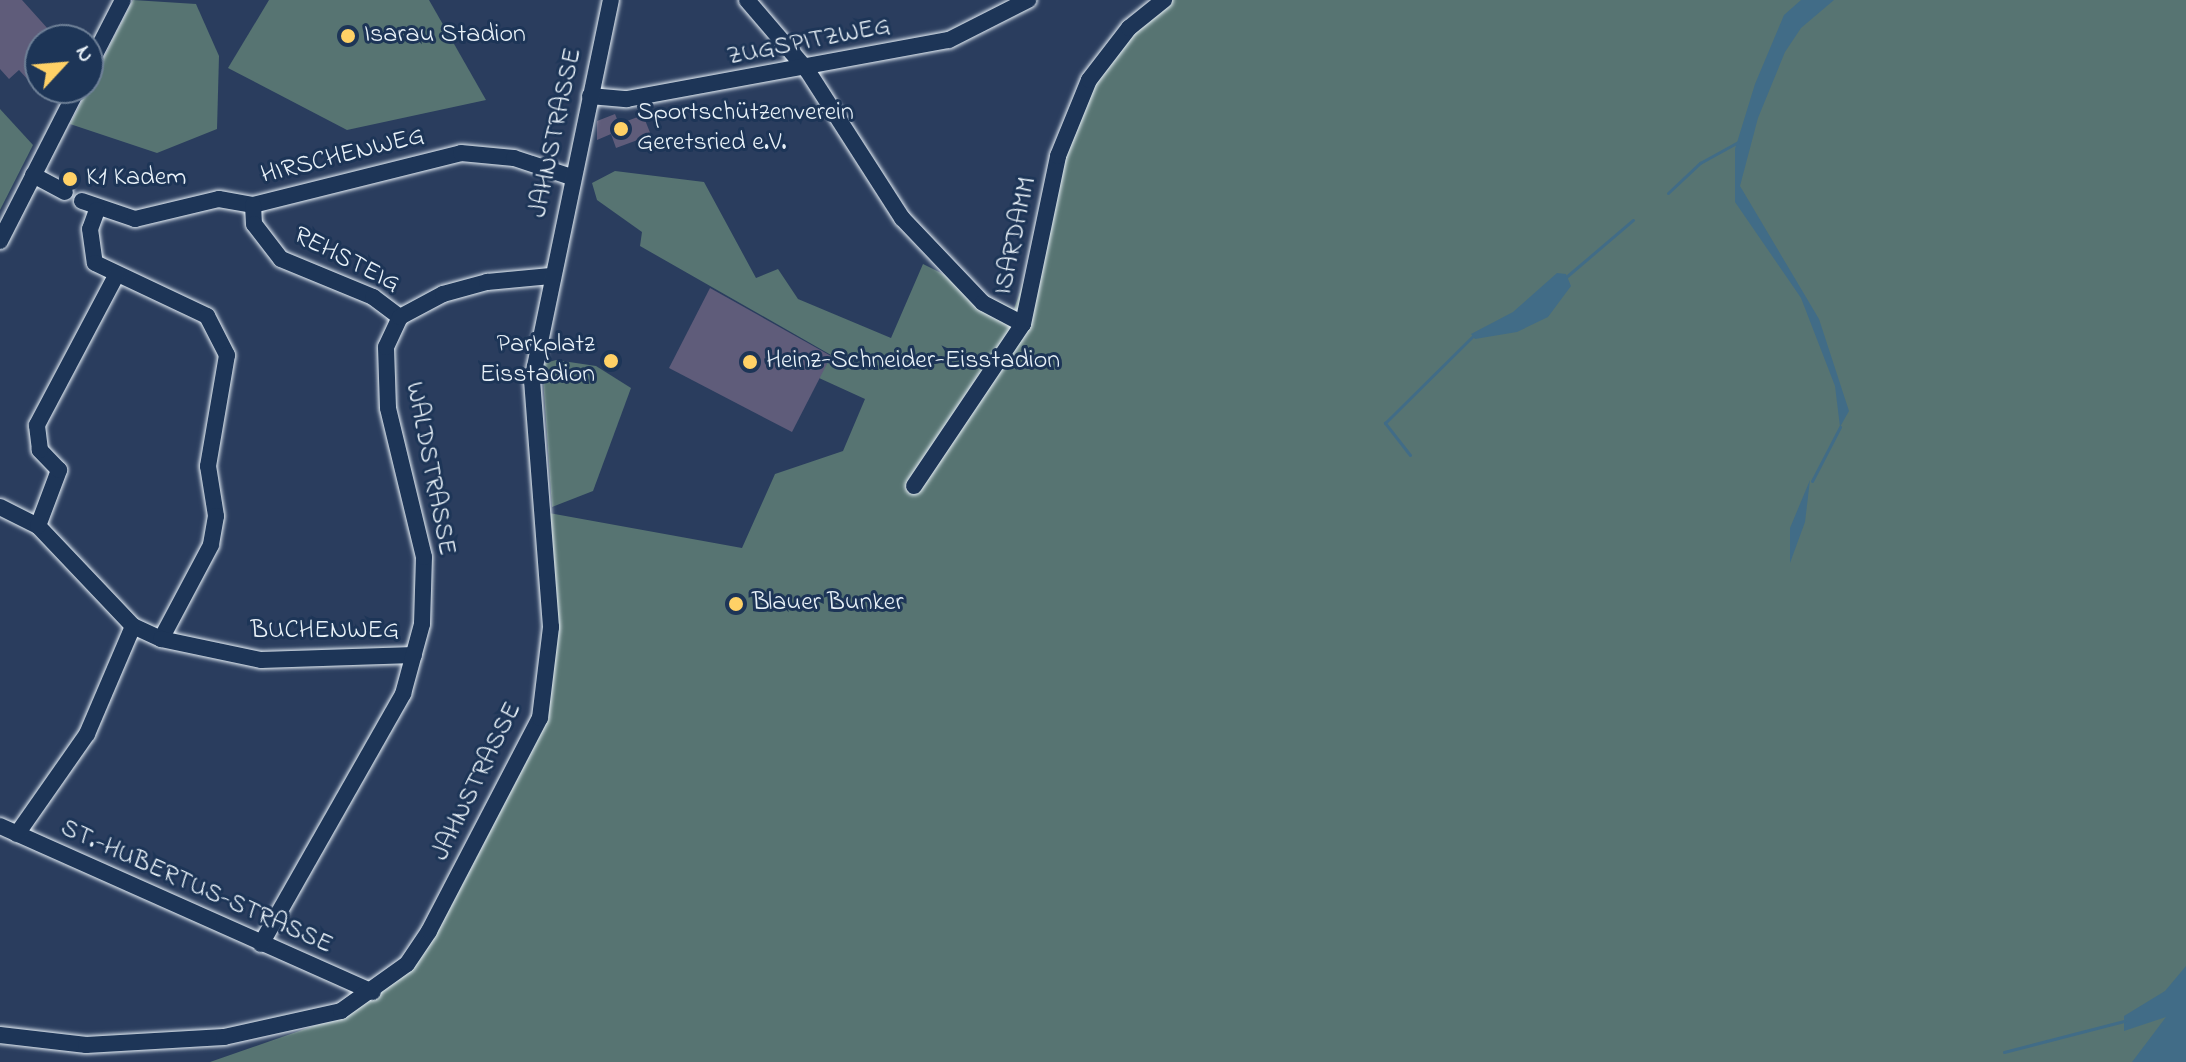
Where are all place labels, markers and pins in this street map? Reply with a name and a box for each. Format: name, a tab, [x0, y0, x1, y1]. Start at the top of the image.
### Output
place label: Isarau Stadion	[364, 20, 526, 52]
marker: Isarau Stadion	[339, 27, 357, 45]
place label: Sportschützenverein Geretsried e.V.	[637, 98, 854, 160]
marker: Sportschützenverein Geretsried e.V.	[612, 120, 630, 138]
place label: K1 Kadem	[86, 163, 186, 195]
marker: K1 Kadem	[61, 170, 79, 188]
place label: Parkplatz Eisstadion	[480, 330, 595, 392]
place label: Heinz-Schneider-Eisstadion	[766, 346, 1060, 378]
marker: Parkplatz Eisstadion	[602, 352, 620, 370]
marker: Heinz-Schneider-Eisstadion	[741, 353, 759, 371]
place label: Blauer Bunker	[752, 588, 904, 620]
marker: Blauer Bunker	[727, 595, 745, 613]

